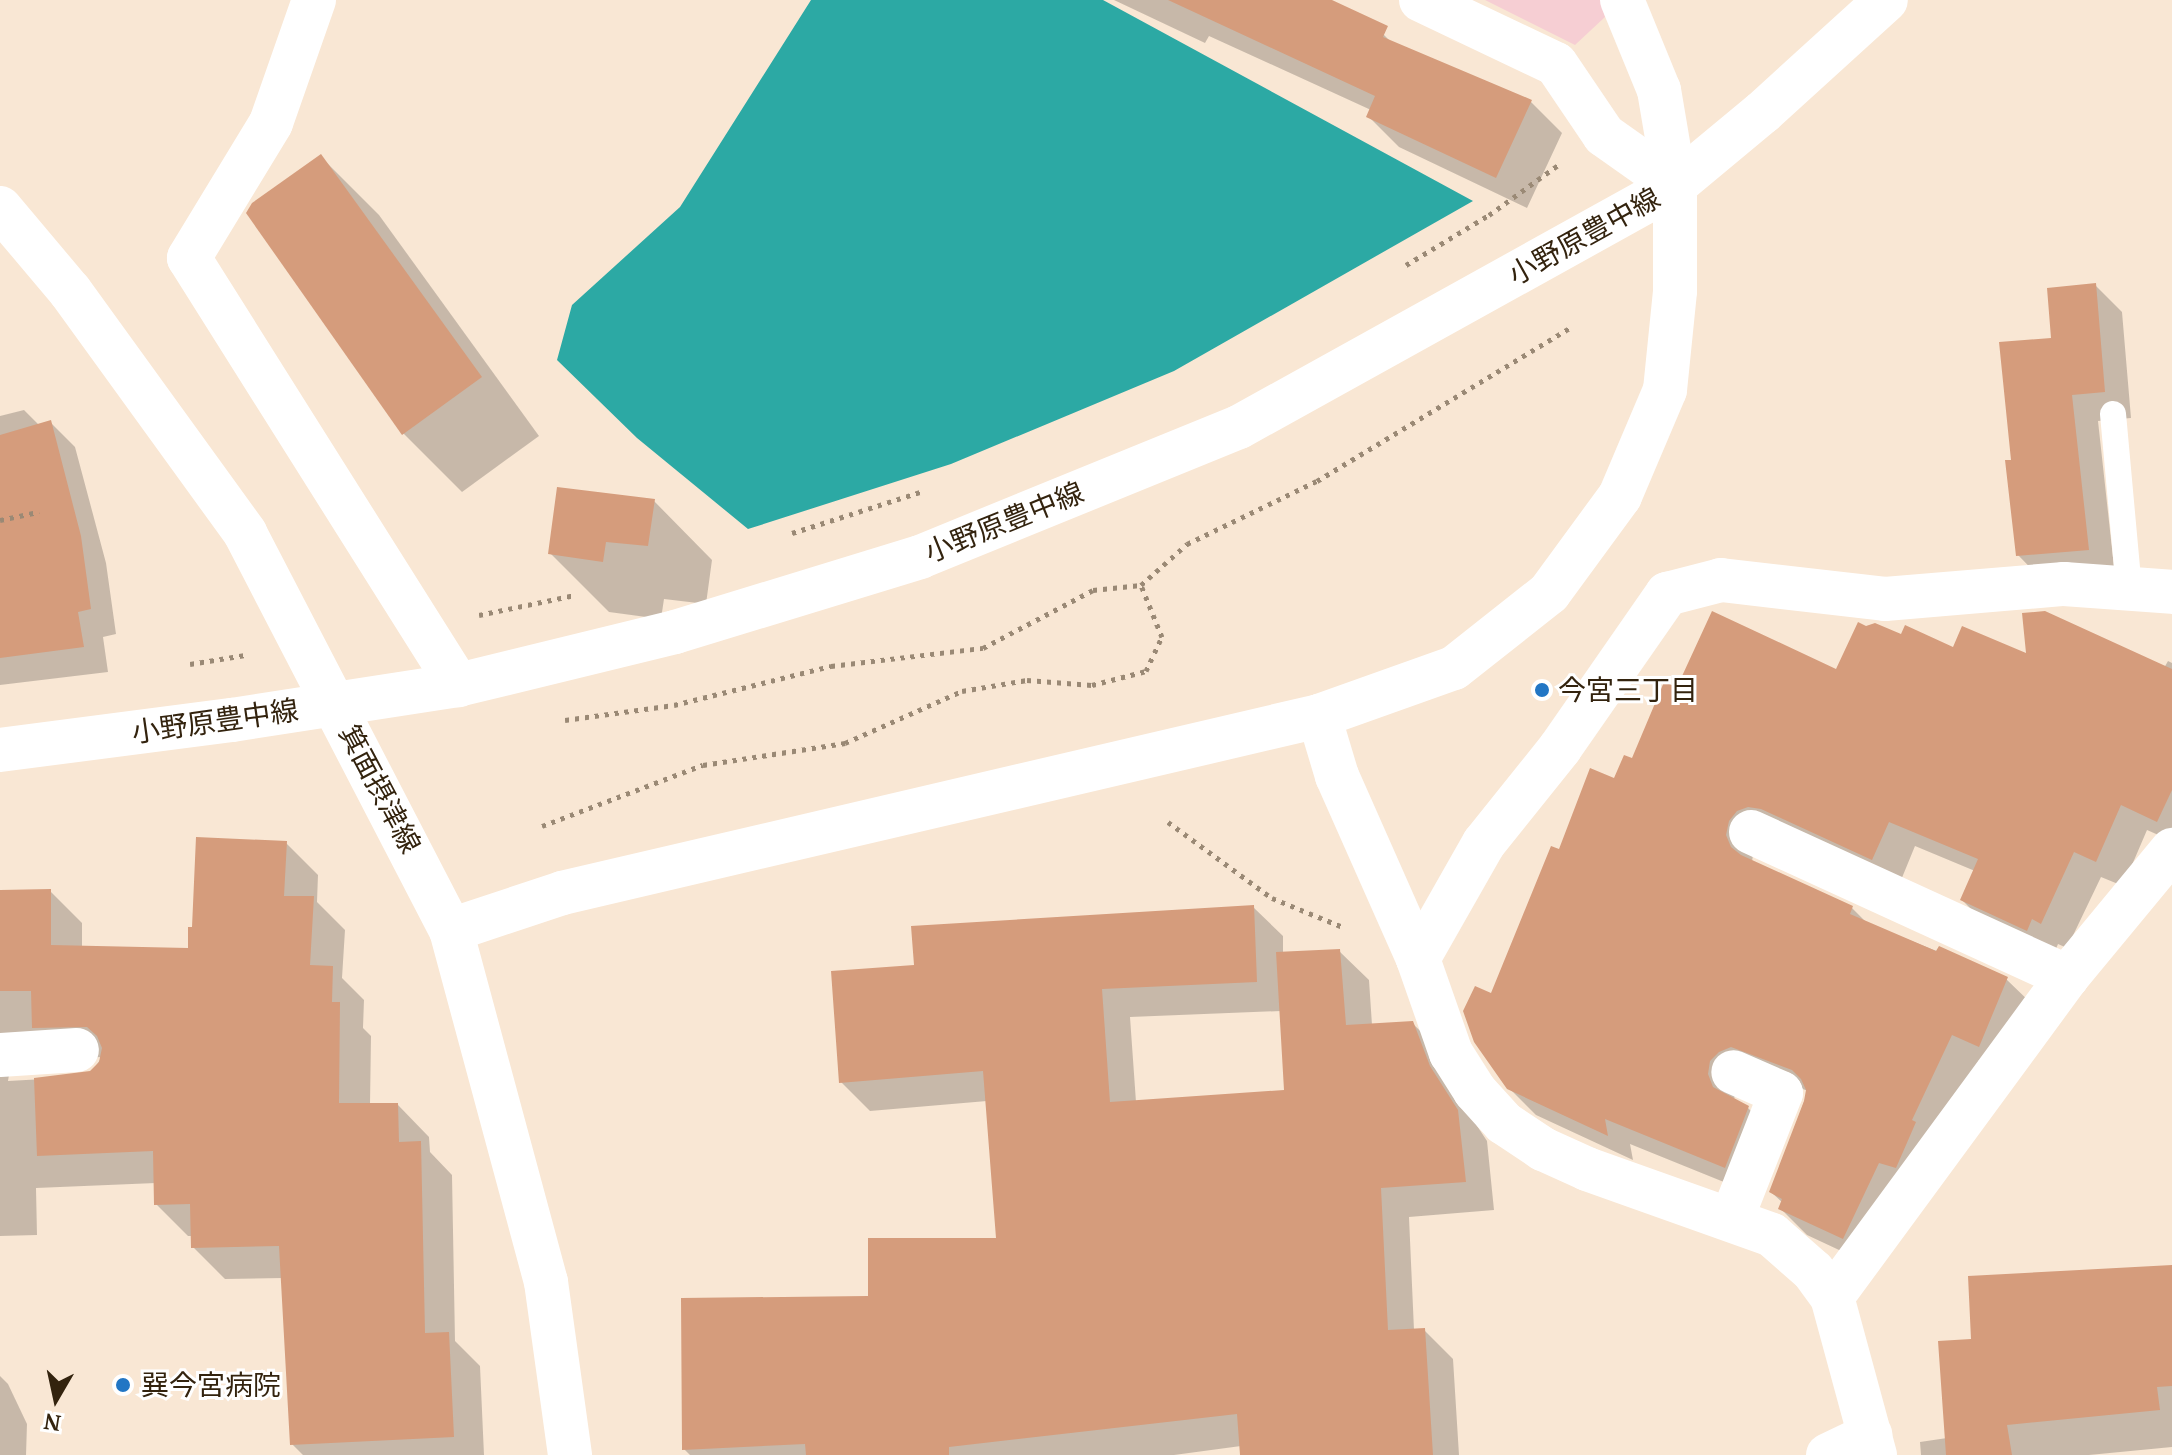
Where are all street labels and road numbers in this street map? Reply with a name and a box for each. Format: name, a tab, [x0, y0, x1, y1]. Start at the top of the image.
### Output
street label: 小野原豊中線	[1502, 181, 1666, 291]
street label: 小野原豊中線	[920, 475, 1088, 569]
street label: 小野原豊中線	[129, 693, 301, 749]
street label: 箕面摂津線	[332, 719, 428, 859]

